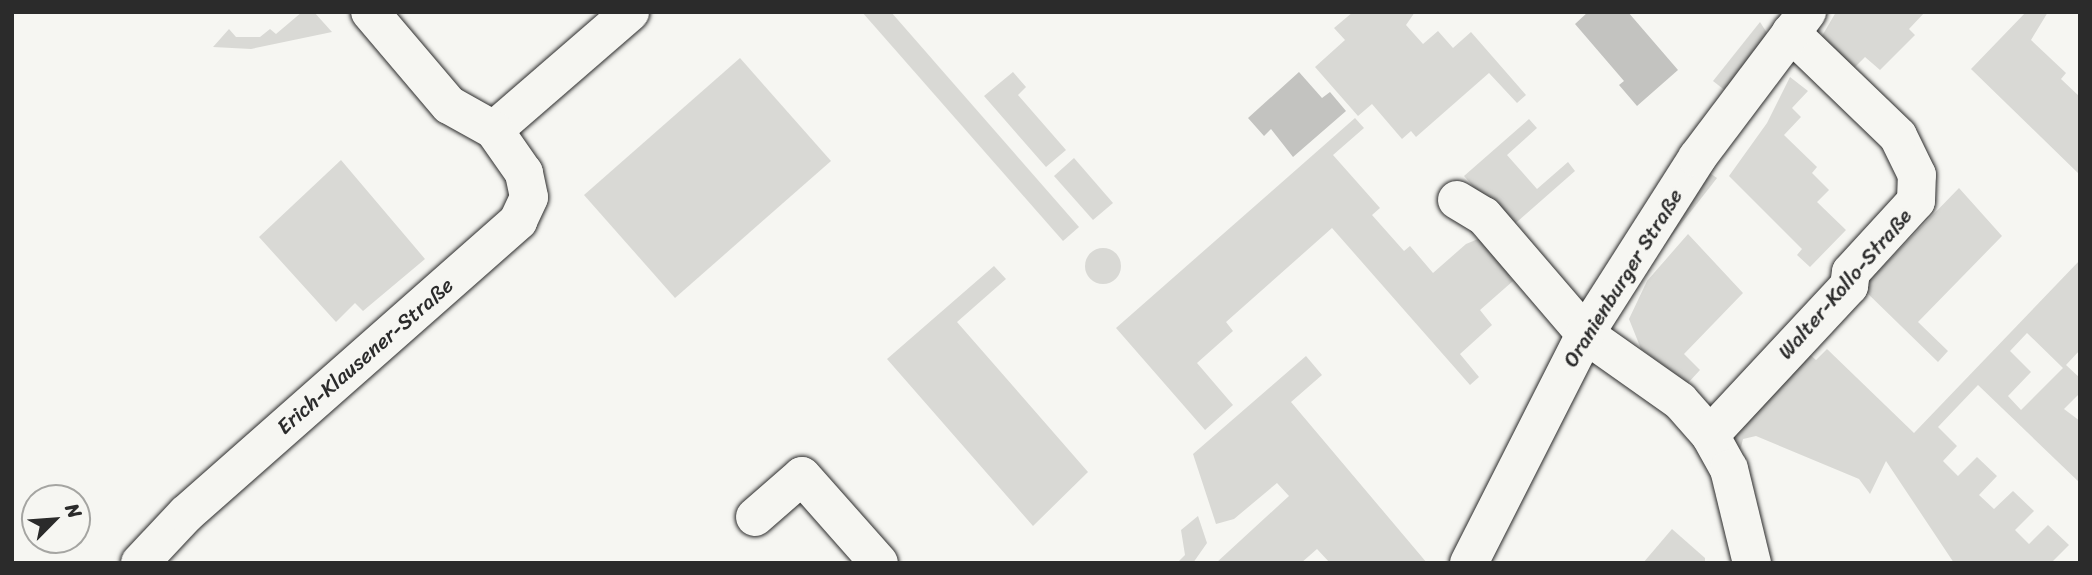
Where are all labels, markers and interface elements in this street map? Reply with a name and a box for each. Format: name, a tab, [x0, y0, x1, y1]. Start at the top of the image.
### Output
street label: Oranienburger Straße	[1558, 184, 1688, 372]
street label: Walter-Kollo-Straße	[1773, 204, 1917, 364]
street label: Erich-Klausener-Straße	[272, 272, 458, 440]
north arrow	[21, 484, 91, 554]
text: N	[56, 498, 91, 524]

